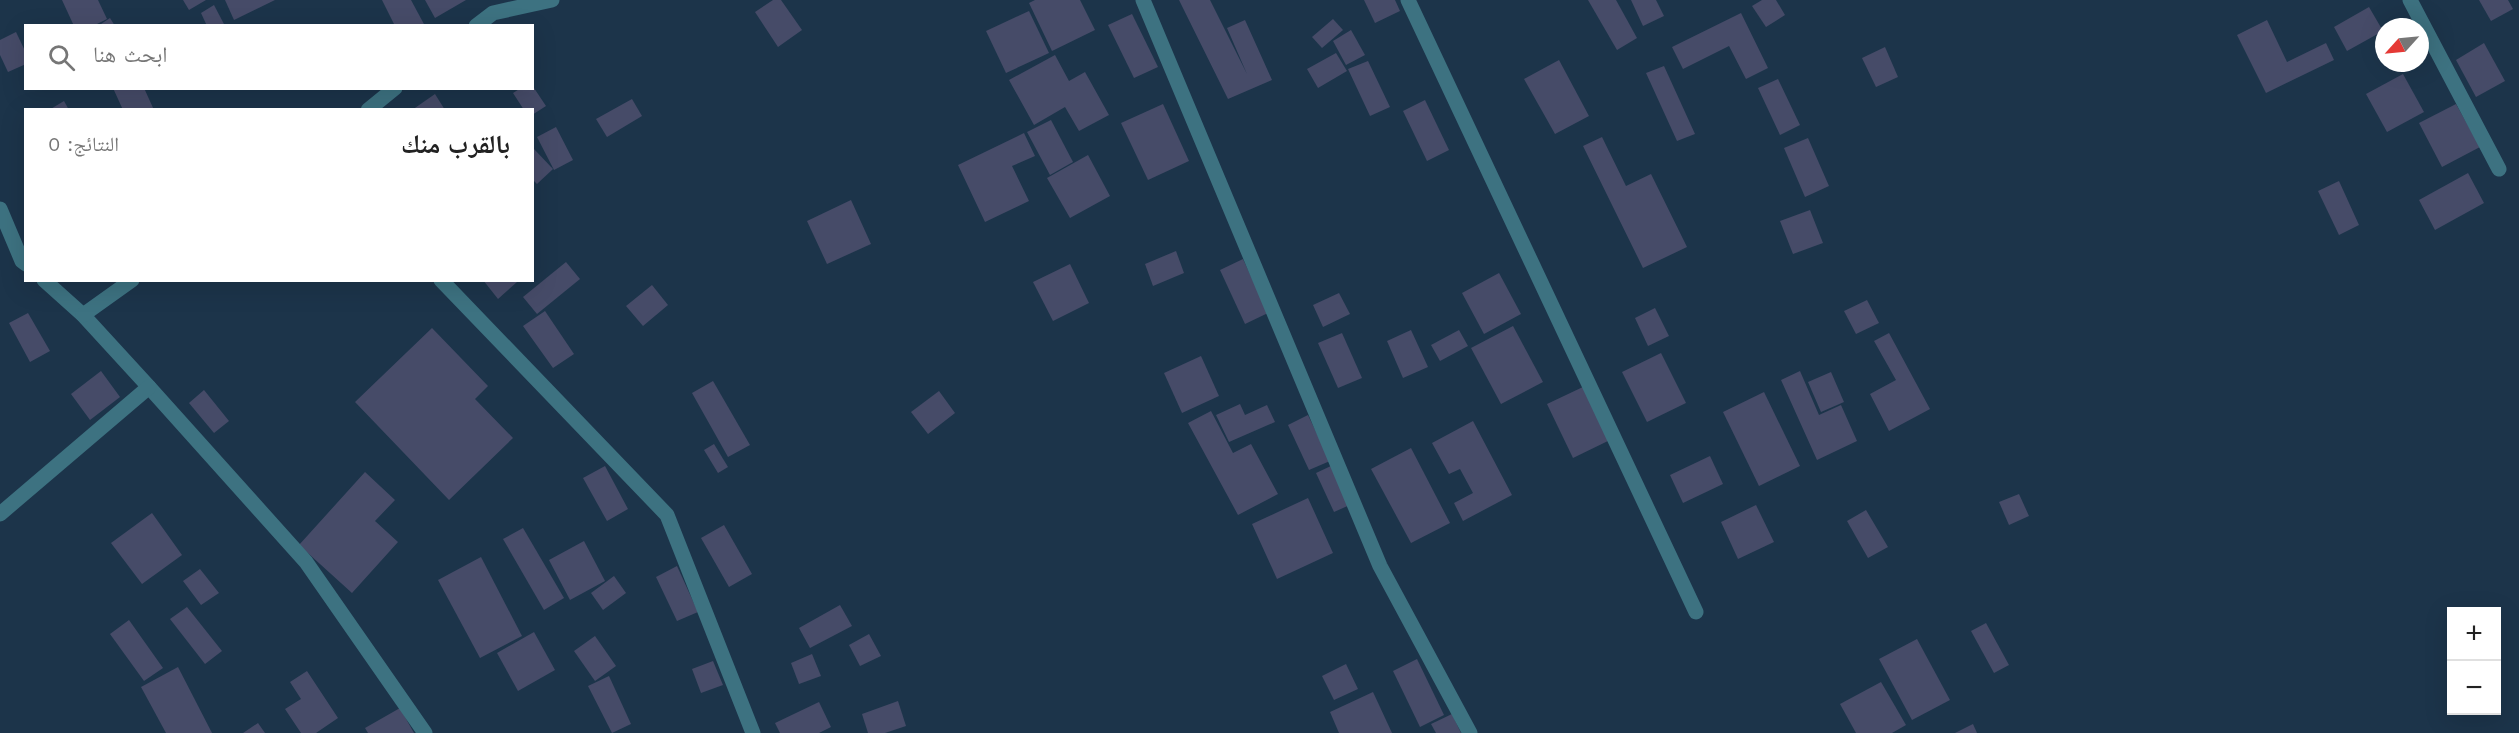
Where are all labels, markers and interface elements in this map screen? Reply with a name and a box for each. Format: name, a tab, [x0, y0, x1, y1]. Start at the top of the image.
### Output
north arrow	[2375, 18, 2429, 72]
search box	[24, 24, 534, 90]
icon: search	[45, 41, 78, 74]
text: ابحث هنا	[93, 42, 168, 67]
text: بالقرب منك	[401, 129, 510, 159]
text: النتائج: 0	[48, 132, 119, 156]
map controls	[2447, 607, 2501, 715]
button: +	[2447, 607, 2501, 661]
button: −	[2447, 661, 2501, 715]

